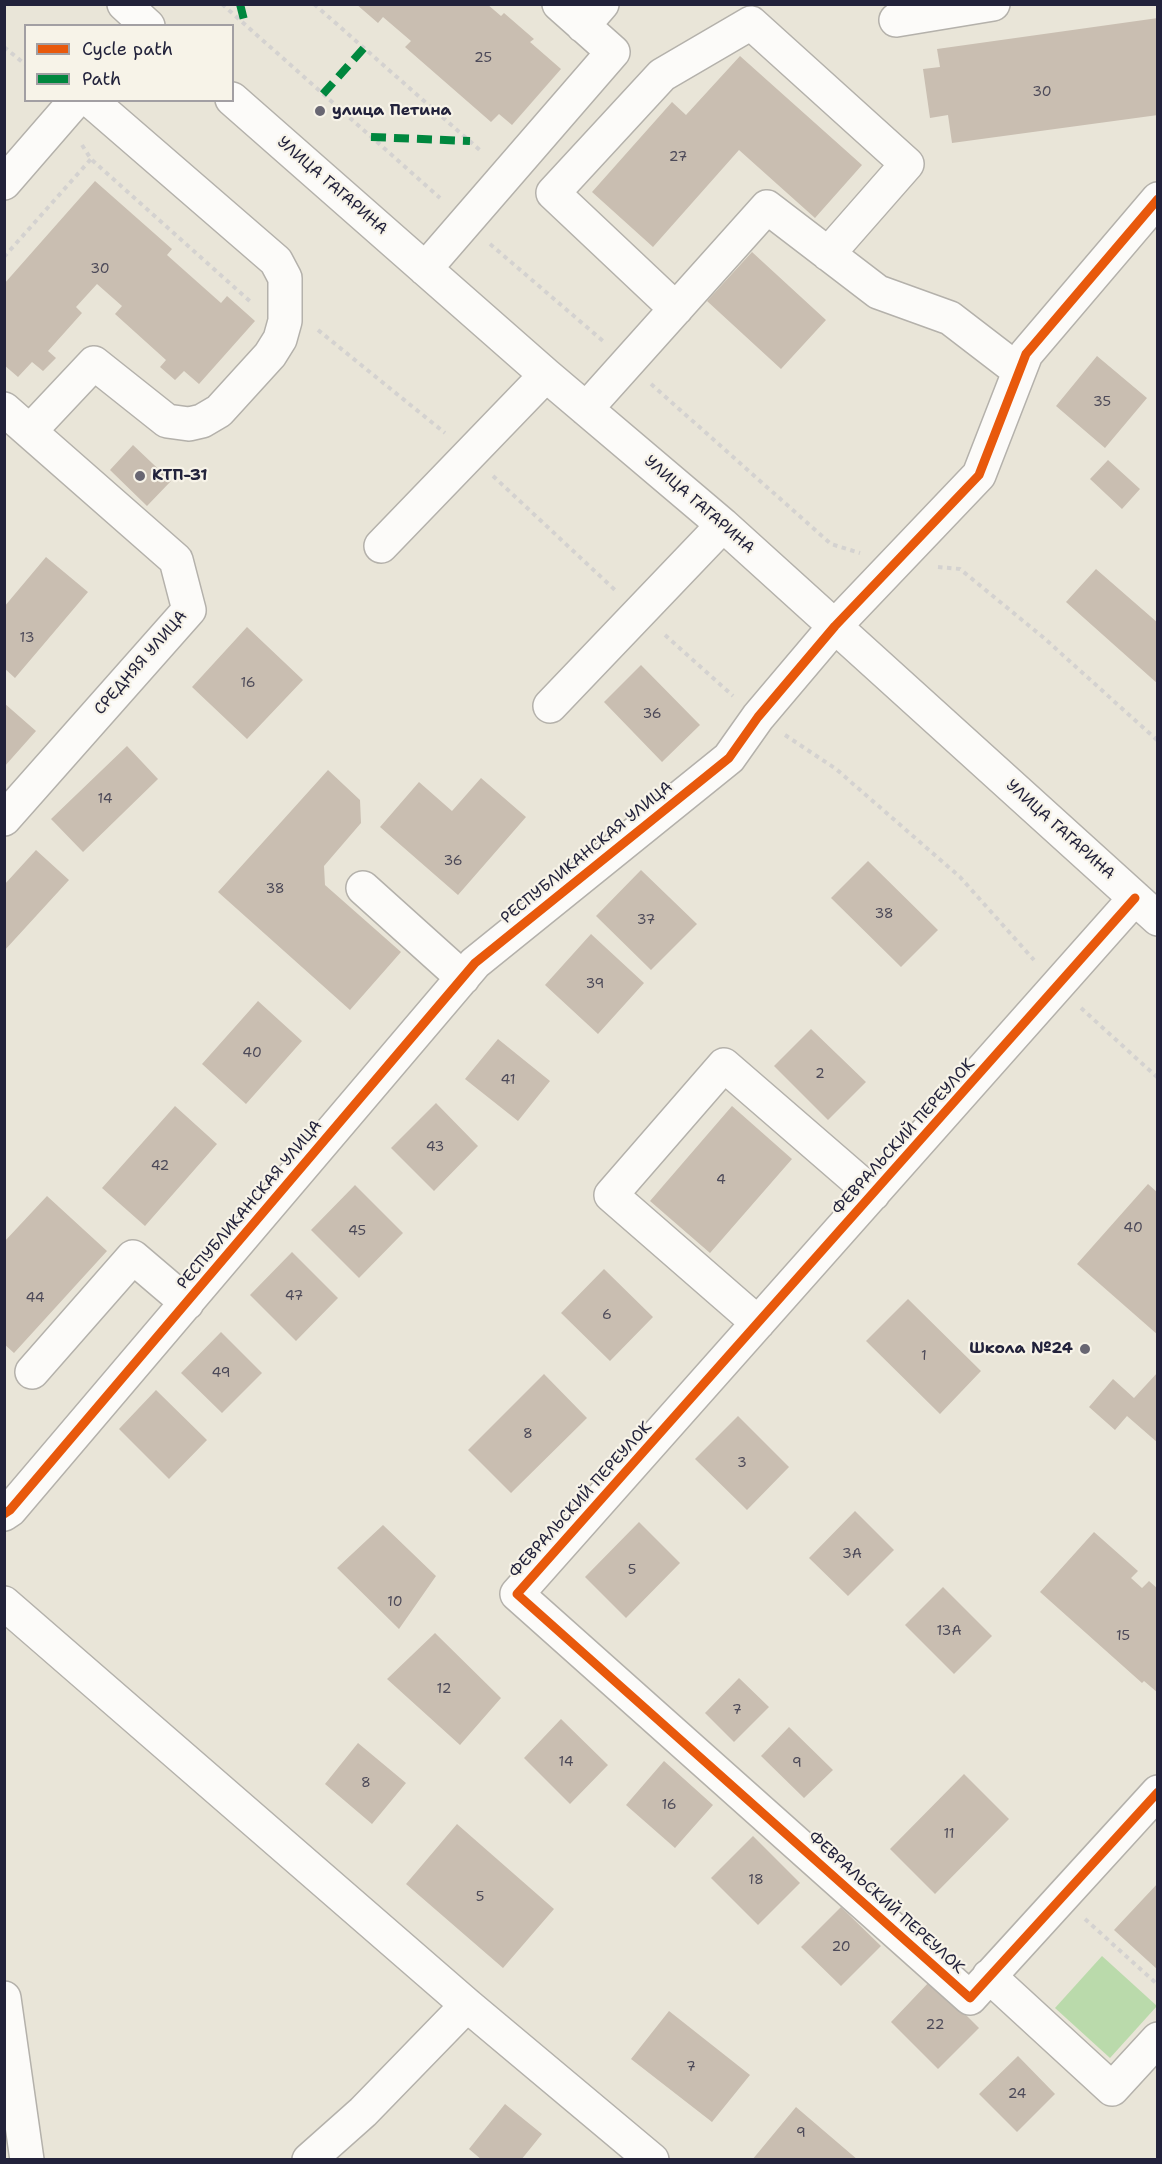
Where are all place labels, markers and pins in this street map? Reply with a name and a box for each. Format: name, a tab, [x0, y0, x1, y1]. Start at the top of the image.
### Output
place label: улица Петина	[332, 101, 451, 121]
marker: улица Петина	[313, 104, 327, 118]
place label: КТП-31	[152, 466, 208, 486]
marker: КТП-31	[133, 469, 147, 483]
place label: Школа №24	[969, 1339, 1073, 1359]
marker: Школа №24	[1078, 1342, 1092, 1356]

